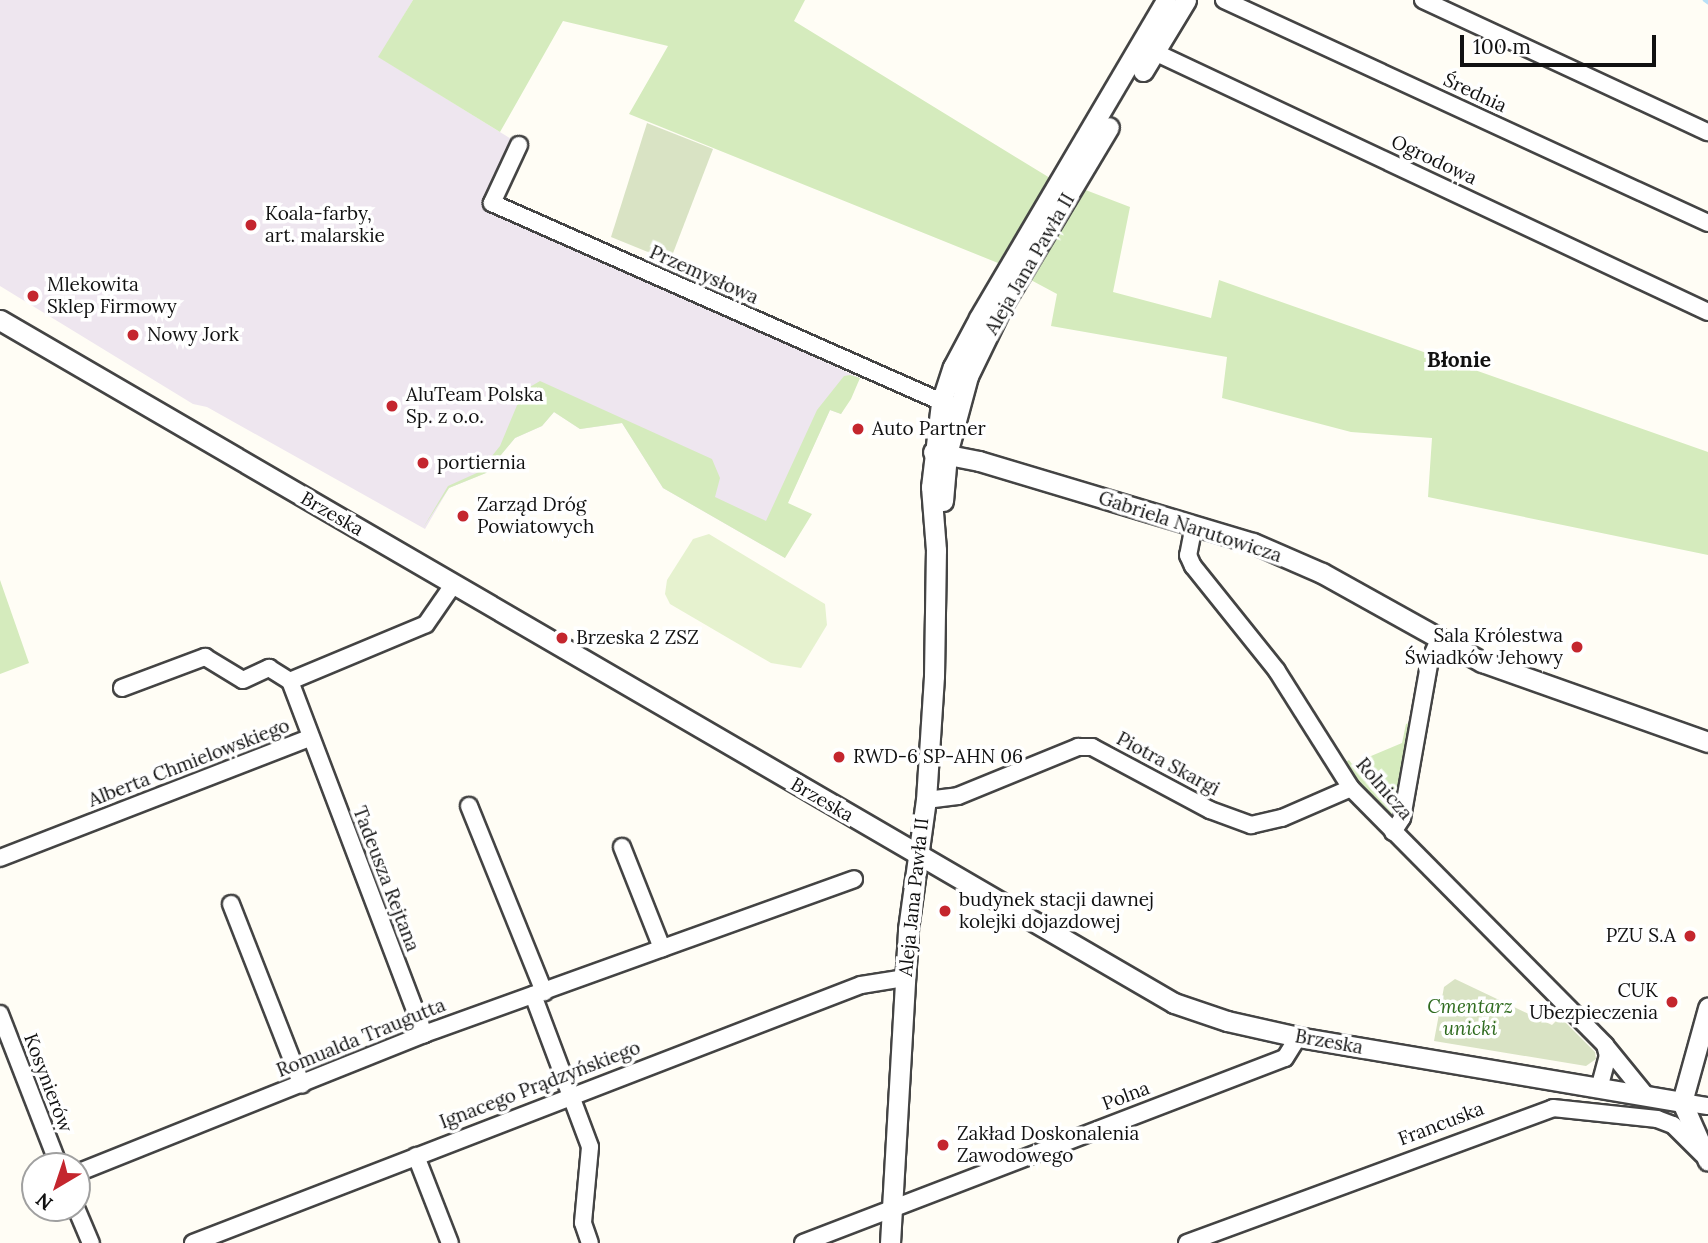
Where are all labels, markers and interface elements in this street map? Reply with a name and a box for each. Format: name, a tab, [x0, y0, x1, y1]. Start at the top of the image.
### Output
scale bar	[1463, 21, 1659, 65]
text: 100 m	[1473, 33, 1531, 60]
street label: Średnia	[1440, 69, 1510, 117]
street label: Ogrodowa	[1388, 130, 1480, 190]
street label: Aleja Jana Pawła II	[980, 189, 1080, 339]
place label: Koala-farby, art. malarskie	[265, 203, 385, 247]
marker: Koala-farby, art. malarskie	[243, 217, 259, 233]
street label: Przemysłowa	[646, 241, 762, 309]
place label: Mlekowita Sklep Firmowy	[47, 274, 177, 318]
marker: Mlekowita Sklep Firmowy	[25, 288, 41, 304]
place label: Nowy Jork	[147, 324, 239, 346]
marker: Nowy Jork	[125, 327, 141, 343]
district label: Błonie	[1427, 347, 1491, 373]
place label: AluTeam Polska Sp. z o.o.	[406, 384, 544, 428]
marker: AluTeam Polska Sp. z o.o.	[384, 398, 400, 414]
place label: Auto Partner	[872, 418, 986, 440]
marker: Auto Partner	[850, 421, 866, 437]
place label: portiernia	[437, 452, 526, 474]
marker: portiernia	[415, 455, 431, 471]
street label: Brzeska	[297, 487, 367, 541]
street label: Gabriela Narutowicza	[1096, 487, 1284, 567]
place label: Zarząd Dróg Powiatowych	[477, 494, 594, 538]
marker: Zarząd Dróg Powiatowych	[455, 508, 471, 524]
place label: Sala Królestwa Świadków Jehowy	[1405, 625, 1563, 669]
place label: Brzeska 2 ZSZ	[576, 627, 699, 649]
marker: Brzeska 2 ZSZ	[554, 630, 570, 646]
marker: Sala Królestwa Świadków Jehowy	[1569, 639, 1585, 655]
street label: Alberta Chmielowskiego	[85, 714, 293, 812]
street label: Piotra Skargi	[1113, 727, 1223, 801]
place label: RWD-6 SP-AHN 06	[853, 746, 1023, 768]
marker: RWD-6 SP-AHN 06	[831, 749, 847, 765]
street label: Rolnicza	[1351, 753, 1417, 825]
street label: Brzeska	[787, 773, 857, 827]
street label: Tadeusza Rejtana	[348, 803, 424, 955]
street label: Aleja Jana Pawła II	[894, 817, 934, 977]
place label: budynek stacji dawnej kolejki dojazdowej	[959, 889, 1154, 933]
marker: budynek stacji dawnej kolejki dojazdowej	[937, 903, 953, 919]
place label: PZU S.A	[1606, 925, 1676, 947]
marker: PZU S.A	[1682, 928, 1698, 944]
place label: CUK Ubezpieczenia	[1529, 980, 1658, 1024]
street label: Romualda Traugutta	[273, 994, 449, 1082]
marker: CUK Ubezpieczenia	[1664, 994, 1680, 1010]
park label: Cmentarz unicki	[1427, 996, 1513, 1040]
street label: Brzeska	[1293, 1025, 1365, 1059]
street label: Kosynierów	[19, 1030, 77, 1136]
street label: Ignacego Prądzyńskiego	[436, 1036, 644, 1134]
street label: Polna	[1099, 1077, 1153, 1115]
street label: Francuska	[1395, 1097, 1487, 1151]
place label: Zakład Doskonalenia Zawodowego	[957, 1123, 1139, 1167]
marker: Zakład Doskonalenia Zawodowego	[935, 1137, 951, 1153]
north arrow	[21, 1152, 91, 1222]
text: N	[31, 1188, 57, 1216]

